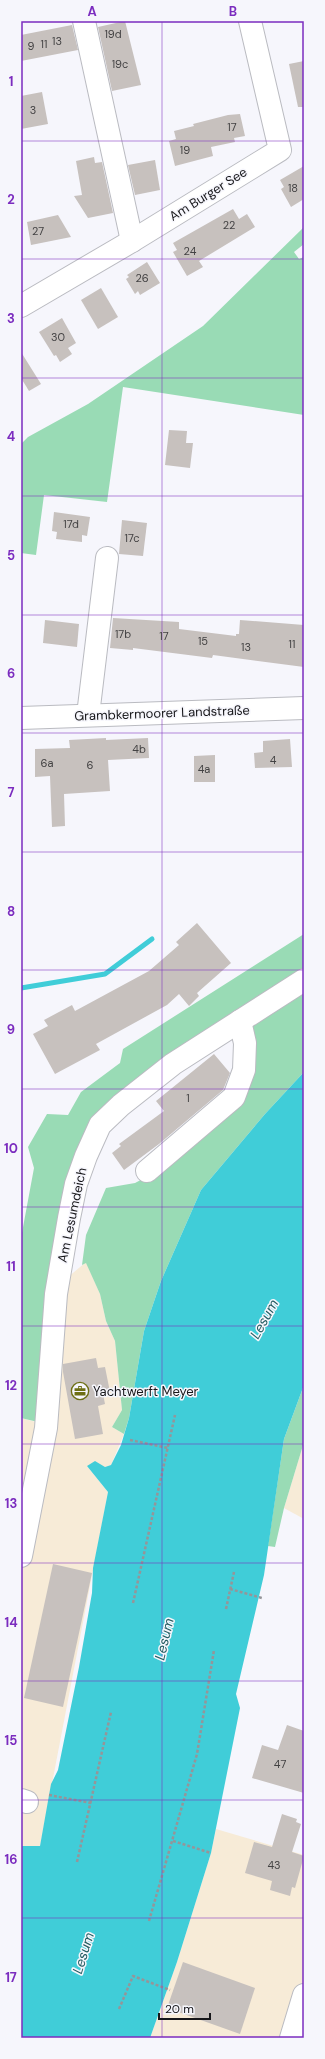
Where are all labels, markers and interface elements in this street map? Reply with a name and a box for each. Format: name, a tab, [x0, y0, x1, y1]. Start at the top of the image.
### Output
text: A	[87, 3, 97, 20]
text: B	[229, 3, 237, 20]
house number: 19d	[104, 27, 122, 41]
house number: 13	[52, 34, 62, 48]
house number: 11	[41, 37, 47, 51]
house number: 9	[28, 39, 35, 53]
house number: 19c	[112, 57, 128, 71]
text: 1	[9, 73, 13, 90]
house number: 3	[30, 103, 36, 117]
house number: 17	[227, 120, 237, 134]
house number: 19	[180, 143, 190, 157]
street label: Am Burger See	[166, 163, 250, 225]
house number: 18	[288, 181, 298, 195]
text: 2	[7, 191, 15, 208]
house number: 22	[223, 218, 235, 232]
house number: 27	[32, 224, 44, 238]
house number: 24	[184, 244, 197, 258]
house number: 26	[135, 271, 149, 285]
text: 3	[7, 310, 15, 327]
house number: 30	[51, 330, 65, 344]
text: 4	[7, 428, 15, 445]
house number: 17d	[63, 517, 79, 531]
house number: 17c	[125, 531, 139, 545]
text: 5	[7, 547, 15, 564]
house number: 17b	[115, 627, 131, 641]
house number: 17	[159, 629, 169, 643]
house number: 15	[198, 634, 208, 648]
house number: 11	[289, 637, 295, 651]
house number: 13	[241, 640, 251, 654]
text: 6	[7, 665, 15, 682]
street label: Grambkermoorer Landstraße	[74, 701, 250, 725]
house number: 4b	[132, 742, 146, 756]
house number: 4	[270, 753, 277, 767]
house number: 6a	[41, 756, 53, 770]
house number: 6	[87, 758, 94, 772]
house number: 4a	[198, 762, 210, 776]
text: 7	[8, 784, 15, 801]
text: 8	[7, 903, 15, 920]
text: 9	[7, 1021, 15, 1038]
house number: 1	[186, 1091, 190, 1105]
text: 10	[4, 1140, 18, 1157]
street label: Am Lesumdeich	[54, 1166, 90, 1264]
text: 11	[6, 1258, 16, 1275]
water label: Lesum	[246, 1296, 282, 1342]
text: 12	[5, 1377, 17, 1394]
office icon: Yachtwerft Meyer	[70, 1381, 90, 1401]
place label: Yachtwerft Meyer	[93, 1383, 199, 1400]
text: 13	[5, 1495, 17, 1512]
text: 14	[4, 1614, 18, 1631]
water label: Lesum	[150, 1616, 178, 1662]
text: 15	[5, 1732, 17, 1749]
house number: 47	[274, 1757, 286, 1771]
text: 16	[5, 1851, 17, 1868]
house number: 43	[267, 1858, 281, 1872]
water label: Lesum	[68, 1930, 98, 1976]
text: 17	[5, 1969, 17, 1986]
scale bar	[159, 1995, 210, 2021]
text: 20 m	[165, 2001, 194, 2017]

